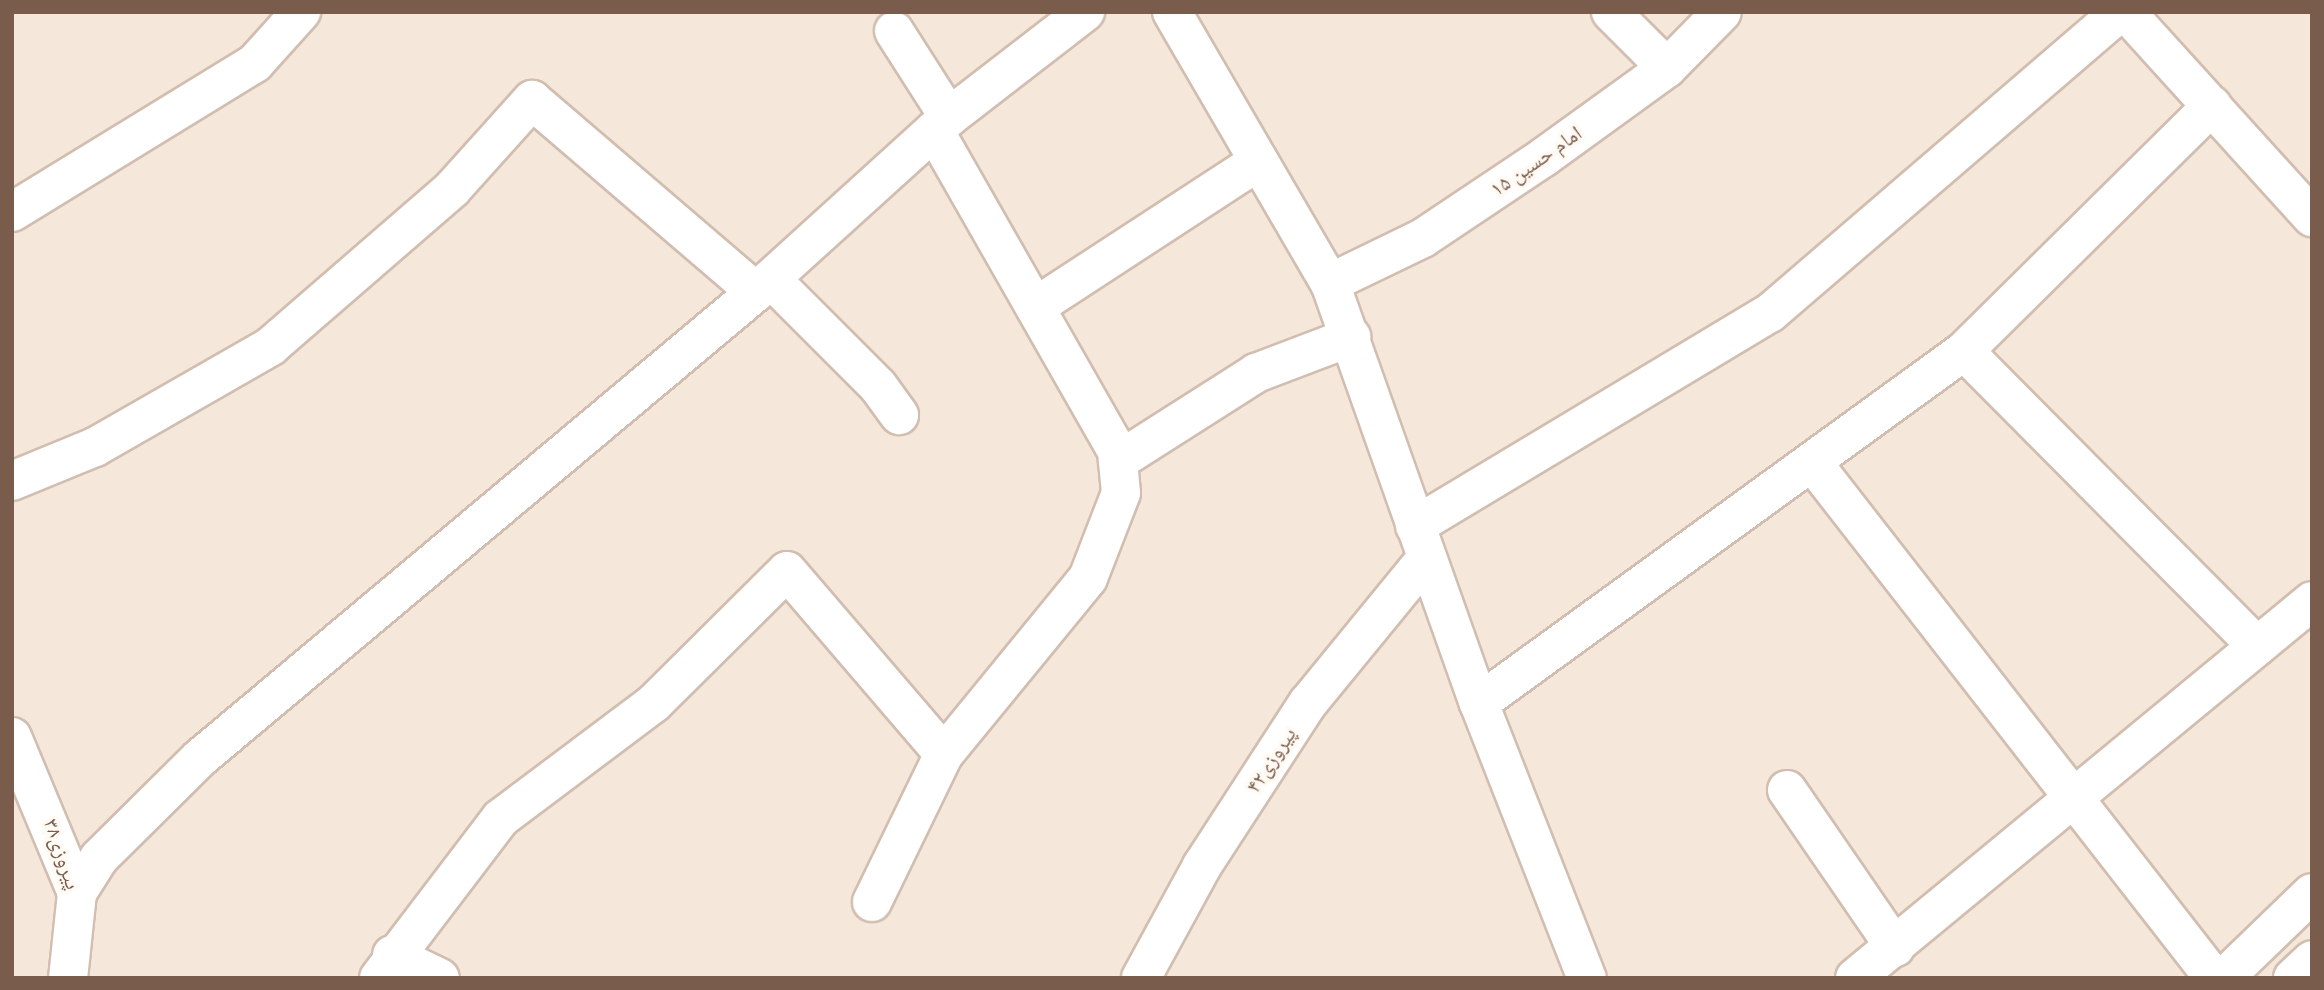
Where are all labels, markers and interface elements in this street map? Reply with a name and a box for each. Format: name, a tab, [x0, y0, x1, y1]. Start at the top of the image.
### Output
street label: امام حسین ۱۵	[1485, 120, 1587, 202]
street label: پیروزی۴۲	[1241, 723, 1301, 797]
street label: پیروزی۳۸	[38, 815, 86, 893]

